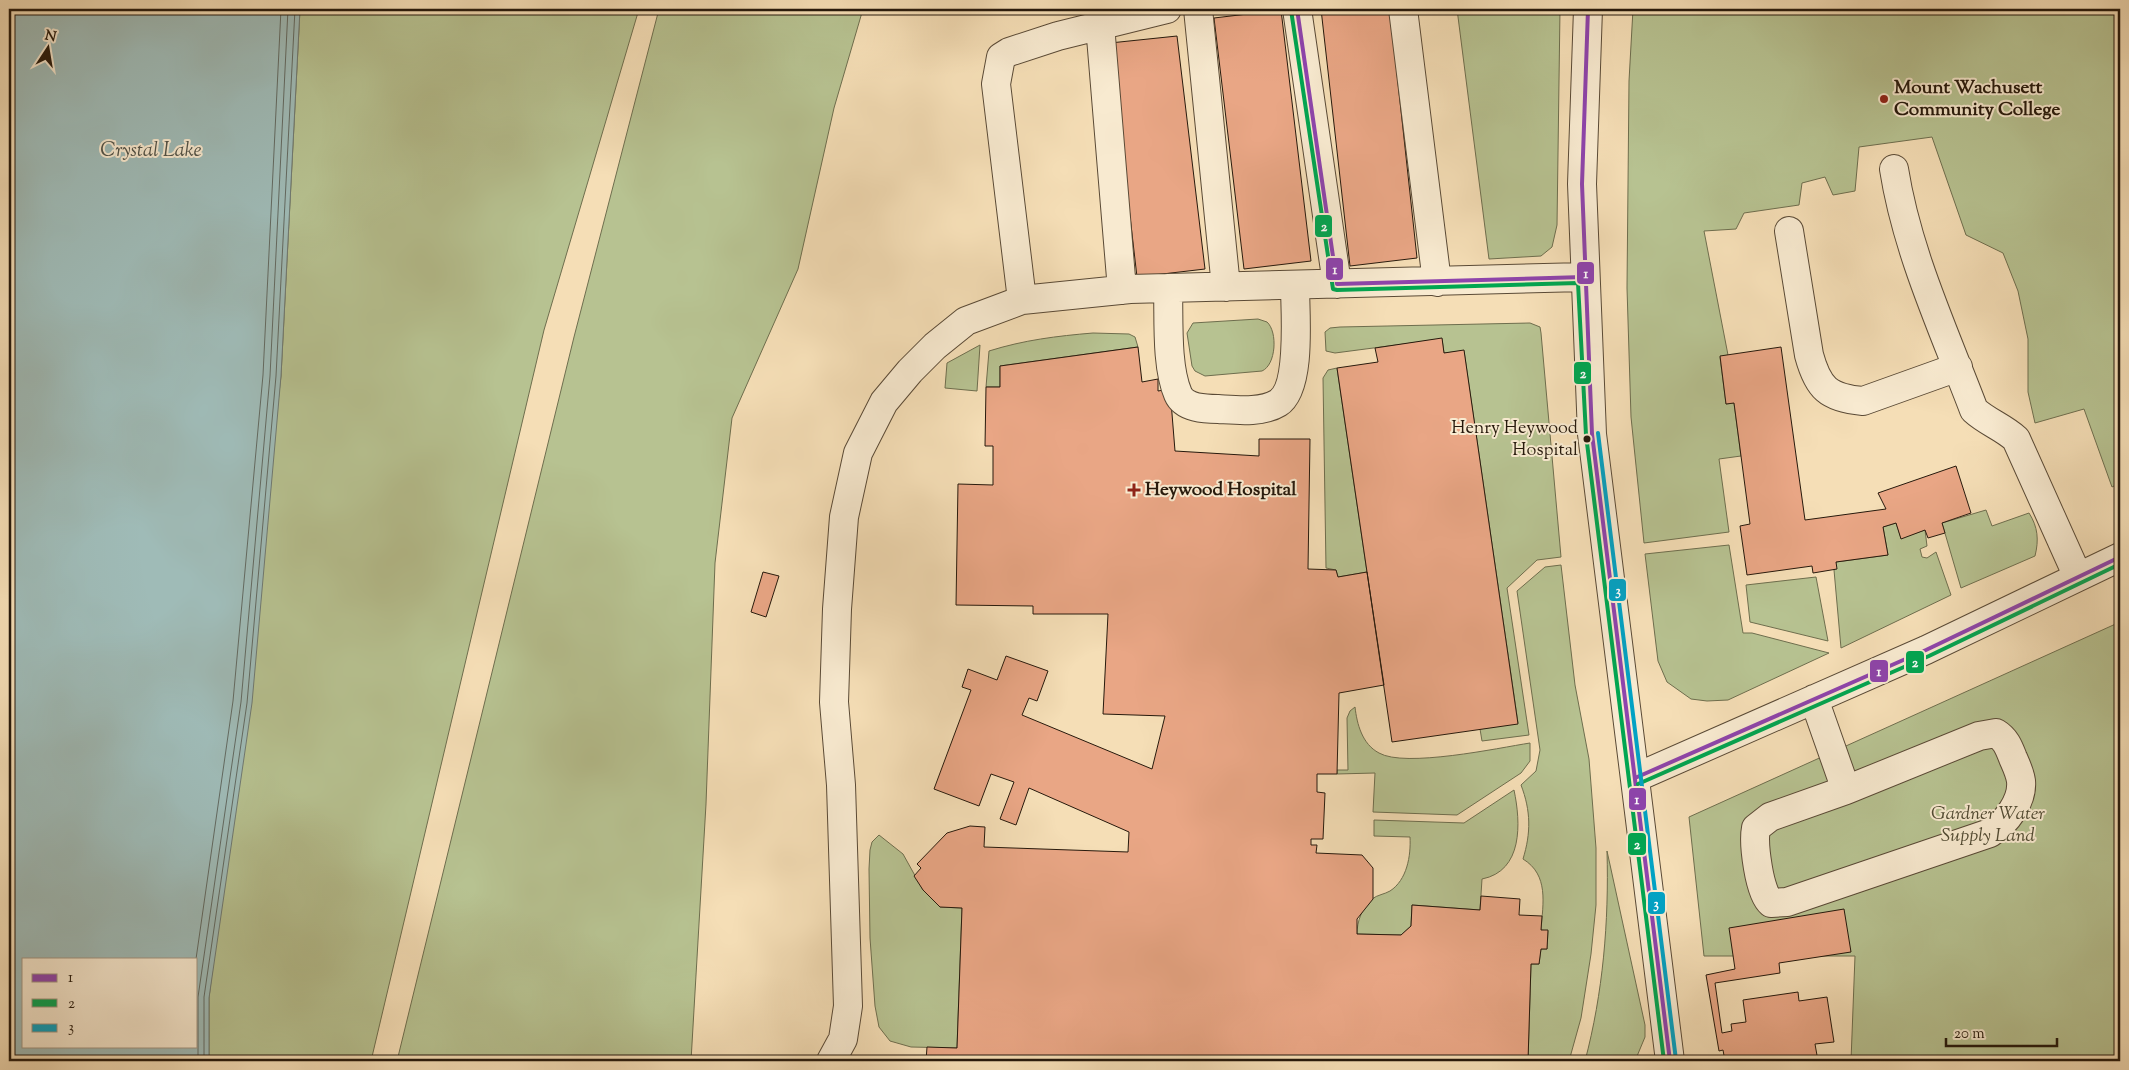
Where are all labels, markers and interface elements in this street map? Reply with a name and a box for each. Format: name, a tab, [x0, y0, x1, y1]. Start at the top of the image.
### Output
north arrow	[22, 22, 72, 72]
text: N	[43, 26, 58, 48]
place label: Mount Wachusett Community College	[1894, 75, 2060, 124]
marker: Mount Wachusett Community College	[1878, 93, 1890, 105]
water label: Crystal Lake	[100, 137, 202, 166]
line badge: 2	[1314, 214, 1333, 238]
text: 2	[1321, 218, 1328, 238]
line badge: 1	[1325, 257, 1344, 281]
text: 1	[1333, 261, 1338, 281]
line badge: 1	[1576, 261, 1595, 285]
text: 1	[1584, 265, 1589, 285]
line badge: 2	[1573, 361, 1592, 385]
text: 2	[1580, 365, 1587, 385]
place label: Henry Heywood Hospital	[1451, 416, 1578, 464]
marker: Henry Heywood Hospital	[1582, 434, 1592, 444]
place label: Heywood Hospital	[1145, 477, 1297, 504]
marker: Heywood Hospital	[1127, 483, 1141, 497]
line badge: 3	[1608, 578, 1627, 602]
text: 3	[1615, 582, 1621, 602]
line badge: 2	[1905, 650, 1925, 674]
text: 2	[1912, 654, 1919, 674]
line badge: 1	[1869, 659, 1889, 683]
text: 1	[1877, 663, 1882, 683]
line badge: 1	[1628, 787, 1647, 811]
text: 1	[1635, 791, 1640, 811]
park label: Gardner Water Supply Land	[1931, 801, 2045, 850]
line badge: 2	[1627, 832, 1647, 856]
text: 2	[1634, 836, 1641, 856]
line badge: 3	[1647, 891, 1666, 915]
text: 3	[1653, 895, 1659, 915]
legend	[22, 958, 198, 1048]
text: 1	[68, 968, 73, 989]
text: 2	[68, 994, 75, 1015]
scale bar	[1946, 1015, 2058, 1047]
text: 3	[68, 1018, 74, 1039]
text: 20 m	[1954, 1024, 1985, 1045]

